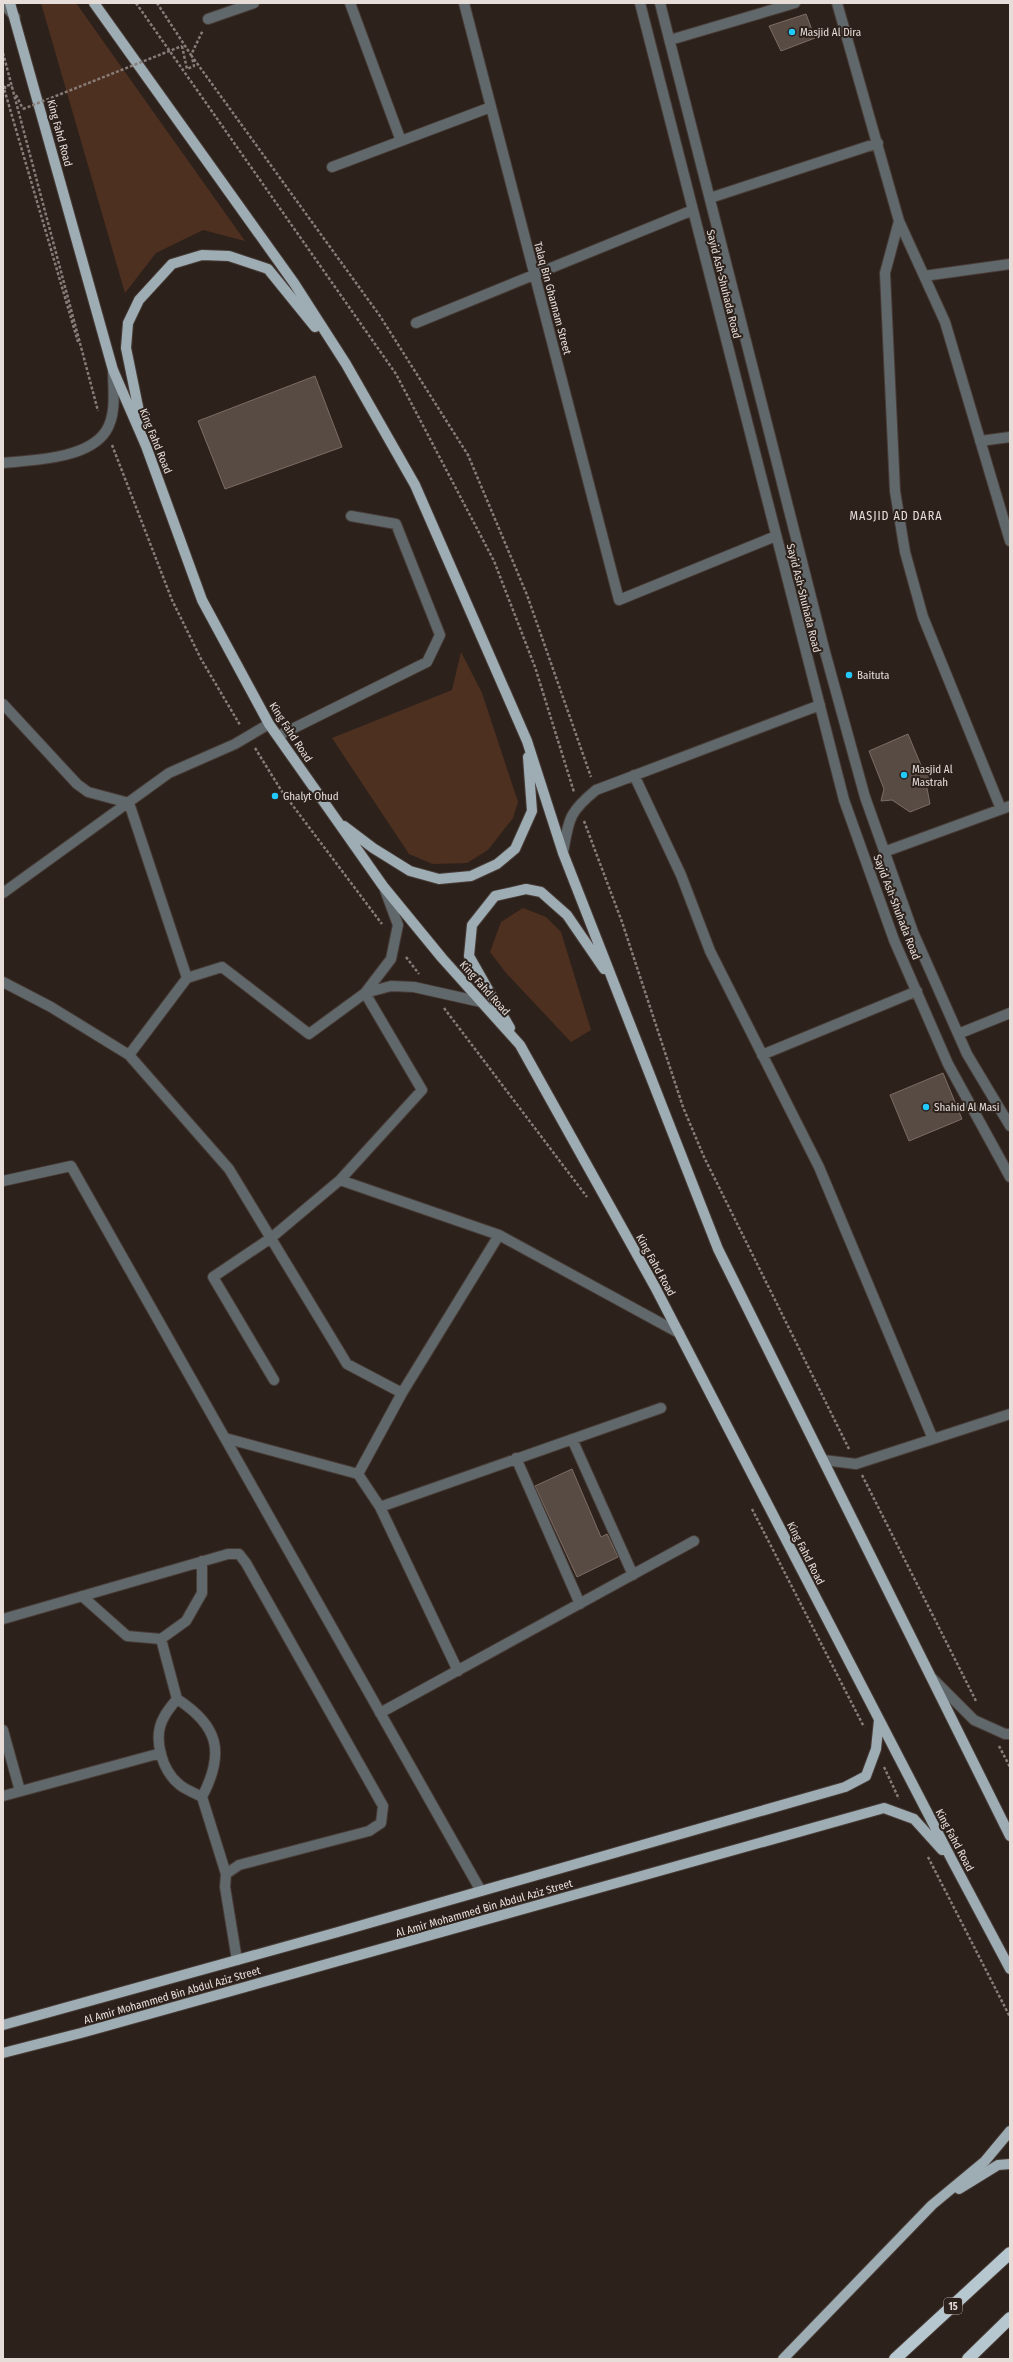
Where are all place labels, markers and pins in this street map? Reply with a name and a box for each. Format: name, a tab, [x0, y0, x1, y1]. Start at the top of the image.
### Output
place label: Masjid Al Dira	[800, 26, 861, 39]
marker: Masjid Al Dira	[787, 27, 797, 37]
place label: Baituta	[857, 669, 889, 682]
marker: Baituta	[844, 670, 854, 680]
place label: Masjid Al Mastrah	[912, 763, 953, 789]
marker: Masjid Al Mastrah	[899, 770, 909, 780]
place label: Ghalyt Ohud	[283, 790, 339, 803]
marker: Ghalyt Ohud	[270, 791, 280, 801]
place label: Shahid Al Masi	[934, 1101, 1000, 1114]
marker: Shahid Al Masi	[921, 1102, 931, 1112]

